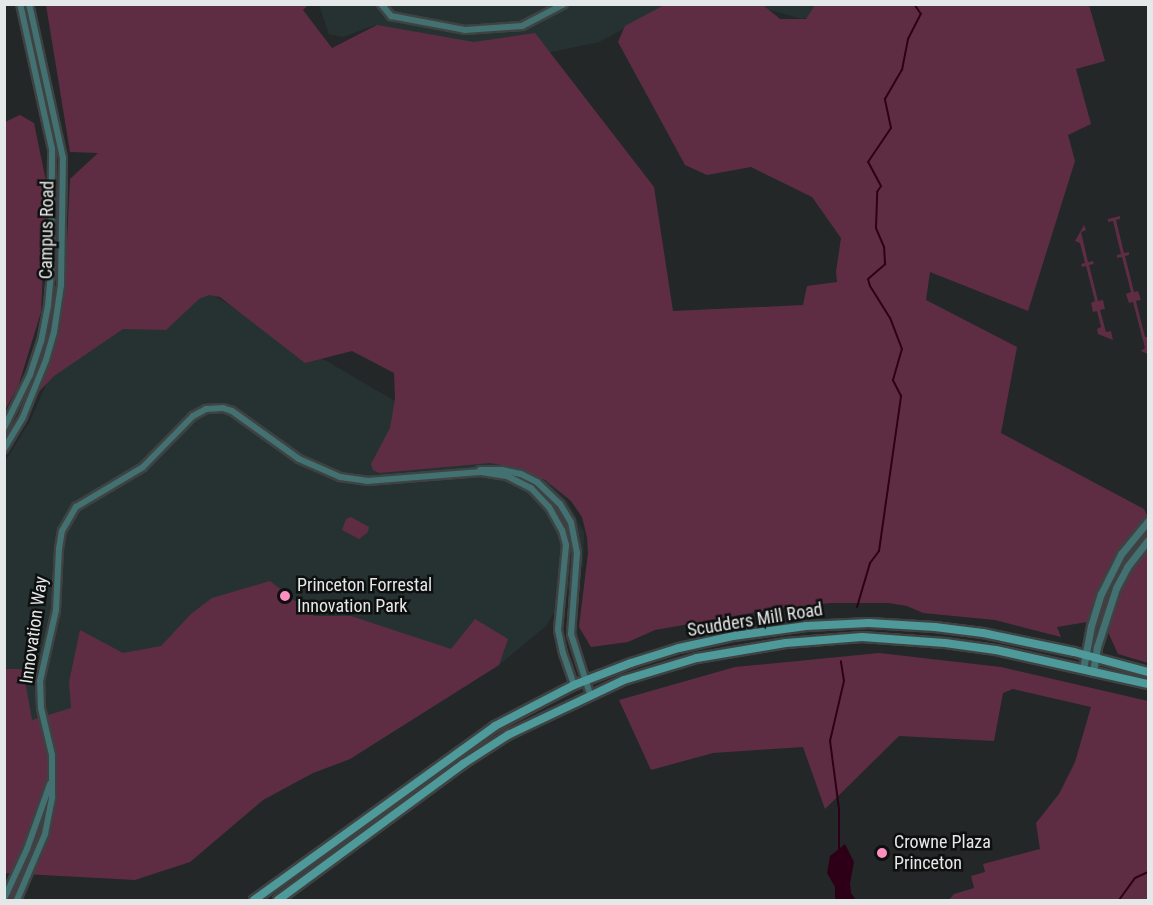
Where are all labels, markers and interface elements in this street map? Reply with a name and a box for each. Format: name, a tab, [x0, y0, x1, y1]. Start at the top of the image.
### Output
street label: Campus Road	[35, 181, 59, 279]
street label: Innovation Way	[16, 575, 52, 685]
place label: Princeton Forrestal Innovation Park	[297, 575, 432, 618]
marker: Princeton Forrestal Innovation Park	[278, 589, 292, 603]
street label: Scudders Mill Road	[686, 599, 824, 641]
place label: Crowne Plaza Princeton	[894, 832, 991, 874]
marker: Crowne Plaza Princeton	[875, 846, 889, 860]

